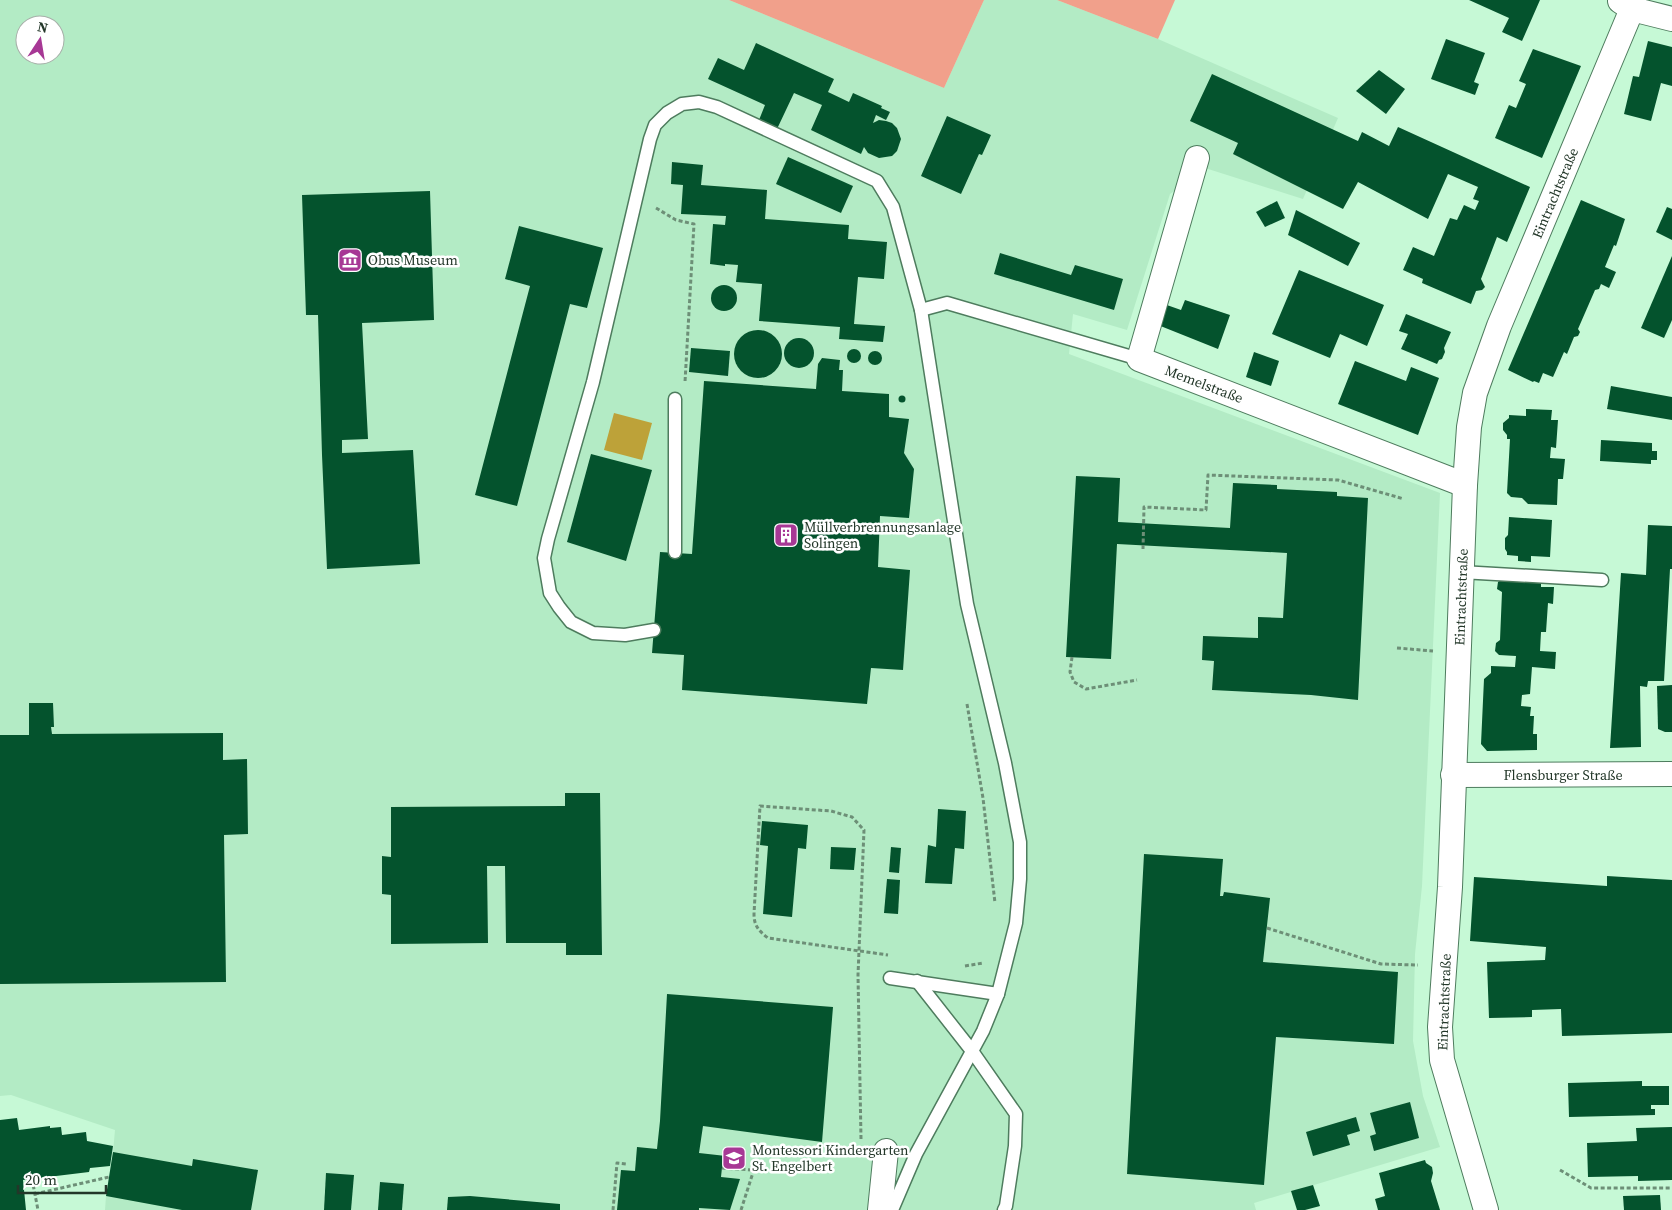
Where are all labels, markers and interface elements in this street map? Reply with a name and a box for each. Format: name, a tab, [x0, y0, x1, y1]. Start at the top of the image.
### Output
north arrow	[15, 15, 65, 65]
text: N	[36, 16, 50, 38]
street label: Eintrachtstraße	[1527, 144, 1583, 242]
museum icon: Obus Museum	[337, 247, 363, 273]
place label: Obus Museum	[368, 250, 458, 270]
street label: Memelstraße	[1162, 360, 1246, 408]
place label: Müllverbrennungsanlage Solingen	[804, 517, 961, 553]
building icon: Müllverbrennungsanlage Solingen	[773, 522, 799, 548]
street label: Eintrachtstraße	[1449, 548, 1473, 646]
street label: Flensburger Straße	[1503, 765, 1623, 785]
street label: Eintrachtstraße	[1432, 953, 1456, 1051]
place label: Montessori Kindergarten St. Engelbert	[752, 1140, 909, 1176]
school or university icon: Montessori Kindergarten St. Engelbert	[721, 1145, 747, 1171]
scale bar	[18, 1162, 105, 1194]
text: 20 m	[25, 1169, 57, 1190]

